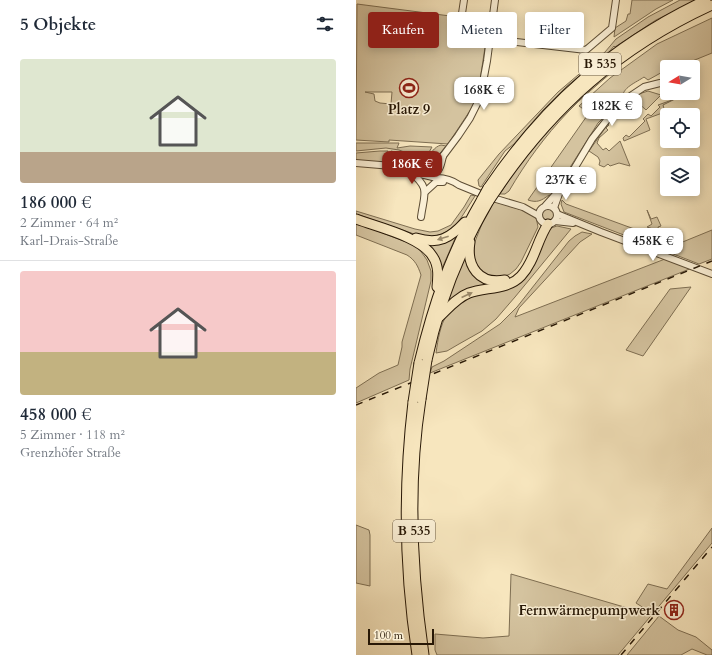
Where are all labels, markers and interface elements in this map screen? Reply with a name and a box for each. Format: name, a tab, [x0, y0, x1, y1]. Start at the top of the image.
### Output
chip: Kaufen	[368, 12, 439, 48]
chip: Mieten	[447, 12, 517, 48]
chip: Filter	[525, 12, 584, 48]
text: 5 Objekte	[20, 13, 96, 36]
icon: filters	[314, 13, 336, 35]
road number: B 535	[579, 53, 621, 75]
north arrow	[660, 60, 700, 100]
map controls	[660, 60, 700, 196]
sports icon: Platz 9	[398, 77, 420, 99]
pin: 168K €	[451, 77, 517, 111]
text: 168K €	[463, 81, 505, 99]
icon: home	[142, 85, 214, 157]
pin: 182K €	[579, 93, 645, 127]
text: 182K €	[591, 97, 633, 115]
place label: Platz 9	[388, 100, 430, 119]
button: locate	[660, 108, 700, 148]
pin: 186K €	[379, 151, 445, 185]
text: 186K €	[391, 155, 433, 173]
button: layers	[660, 156, 700, 196]
pin: 237K €	[533, 167, 599, 201]
text: 237K €	[545, 171, 587, 189]
text: 186 000 €	[20, 191, 92, 214]
text: 2 Zimmer · 64 m²	[20, 214, 118, 232]
pin: 458K €	[620, 228, 686, 262]
text: Karl-Drais-Straße	[20, 232, 118, 250]
text: 458K €	[632, 232, 674, 250]
one-way arrow	[437, 235, 449, 241]
one-way arrow	[462, 292, 473, 298]
icon: home	[142, 297, 214, 369]
text: 458 000 €	[20, 403, 92, 426]
text: 5 Zimmer · 118 m²	[20, 426, 125, 444]
text: Grenzhöfer Straße	[20, 444, 121, 462]
road number: B 535	[393, 520, 435, 542]
building icon: Fernwärmepumpwerk	[663, 599, 685, 621]
place label: Fernwärmepumpwerk	[519, 601, 660, 620]
scale bar	[368, 627, 434, 646]
text: 100 m	[374, 628, 403, 643]

